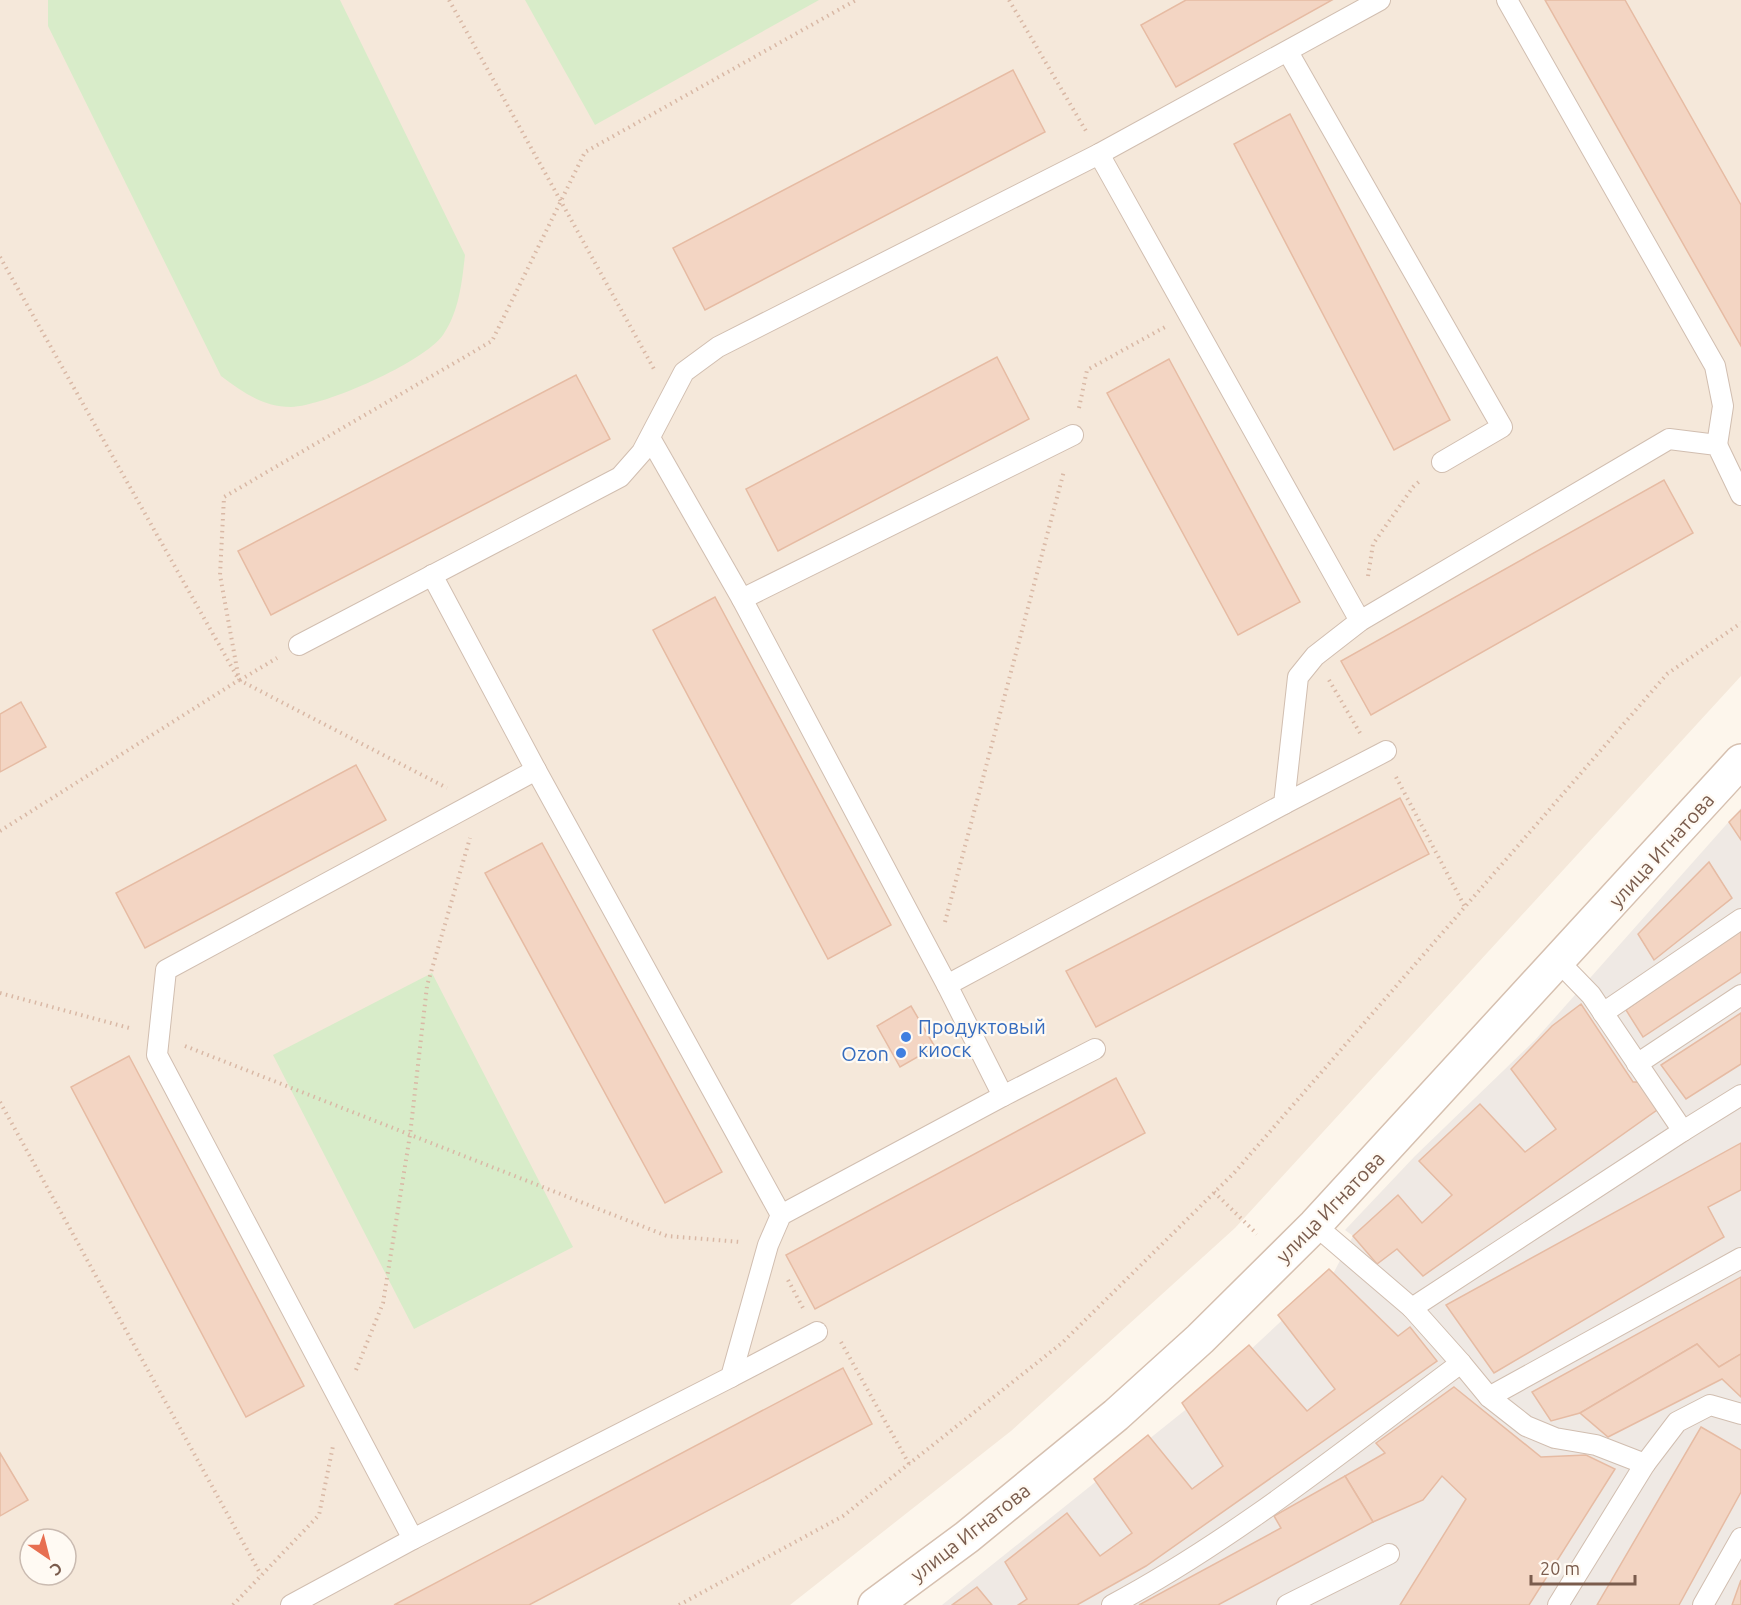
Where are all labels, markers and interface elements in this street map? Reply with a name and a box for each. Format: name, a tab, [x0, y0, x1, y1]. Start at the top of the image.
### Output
street label: улица Игнатова	[1604, 788, 1718, 912]
place label: Продуктовый киоск	[918, 1015, 1046, 1061]
marker: Продуктовый киоск	[899, 1030, 913, 1044]
place label: Ozon	[841, 1042, 889, 1065]
marker: Ozon	[894, 1046, 908, 1060]
street label: улица Игнатова	[1271, 1147, 1389, 1267]
street label: улица Игнатова	[906, 1478, 1034, 1586]
north arrow	[18, 1527, 78, 1587]
scale bar	[1531, 1548, 1634, 1586]
text: 20 m	[1540, 1558, 1580, 1578]
text: С	[47, 1559, 66, 1580]

